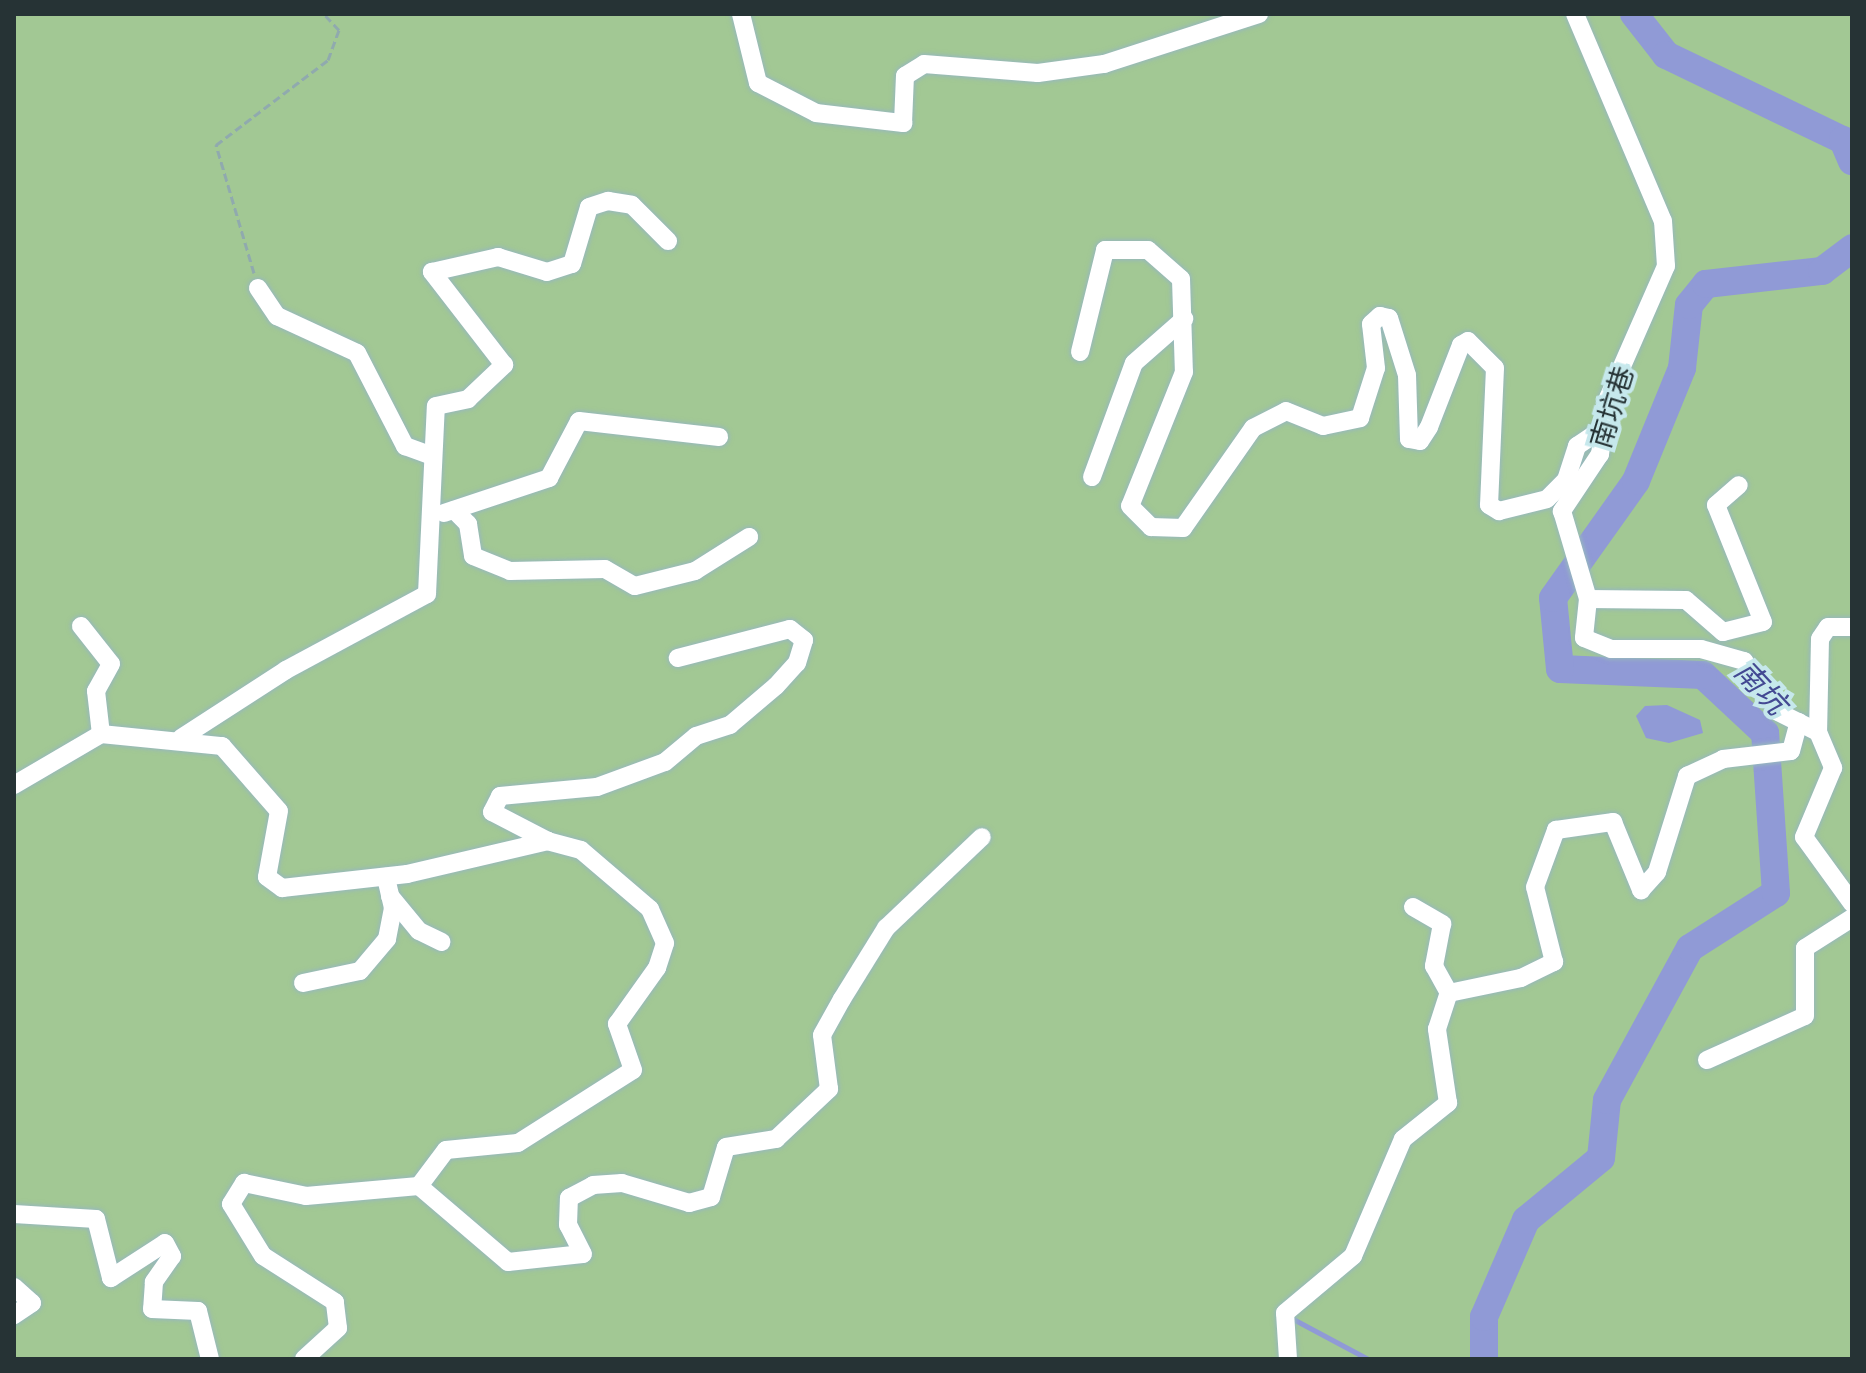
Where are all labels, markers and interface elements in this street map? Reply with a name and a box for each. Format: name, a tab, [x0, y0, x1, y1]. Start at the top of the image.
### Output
street label: 南坑巷	[1584, 362, 1640, 452]
water label: 南坑	[1727, 653, 1795, 721]

